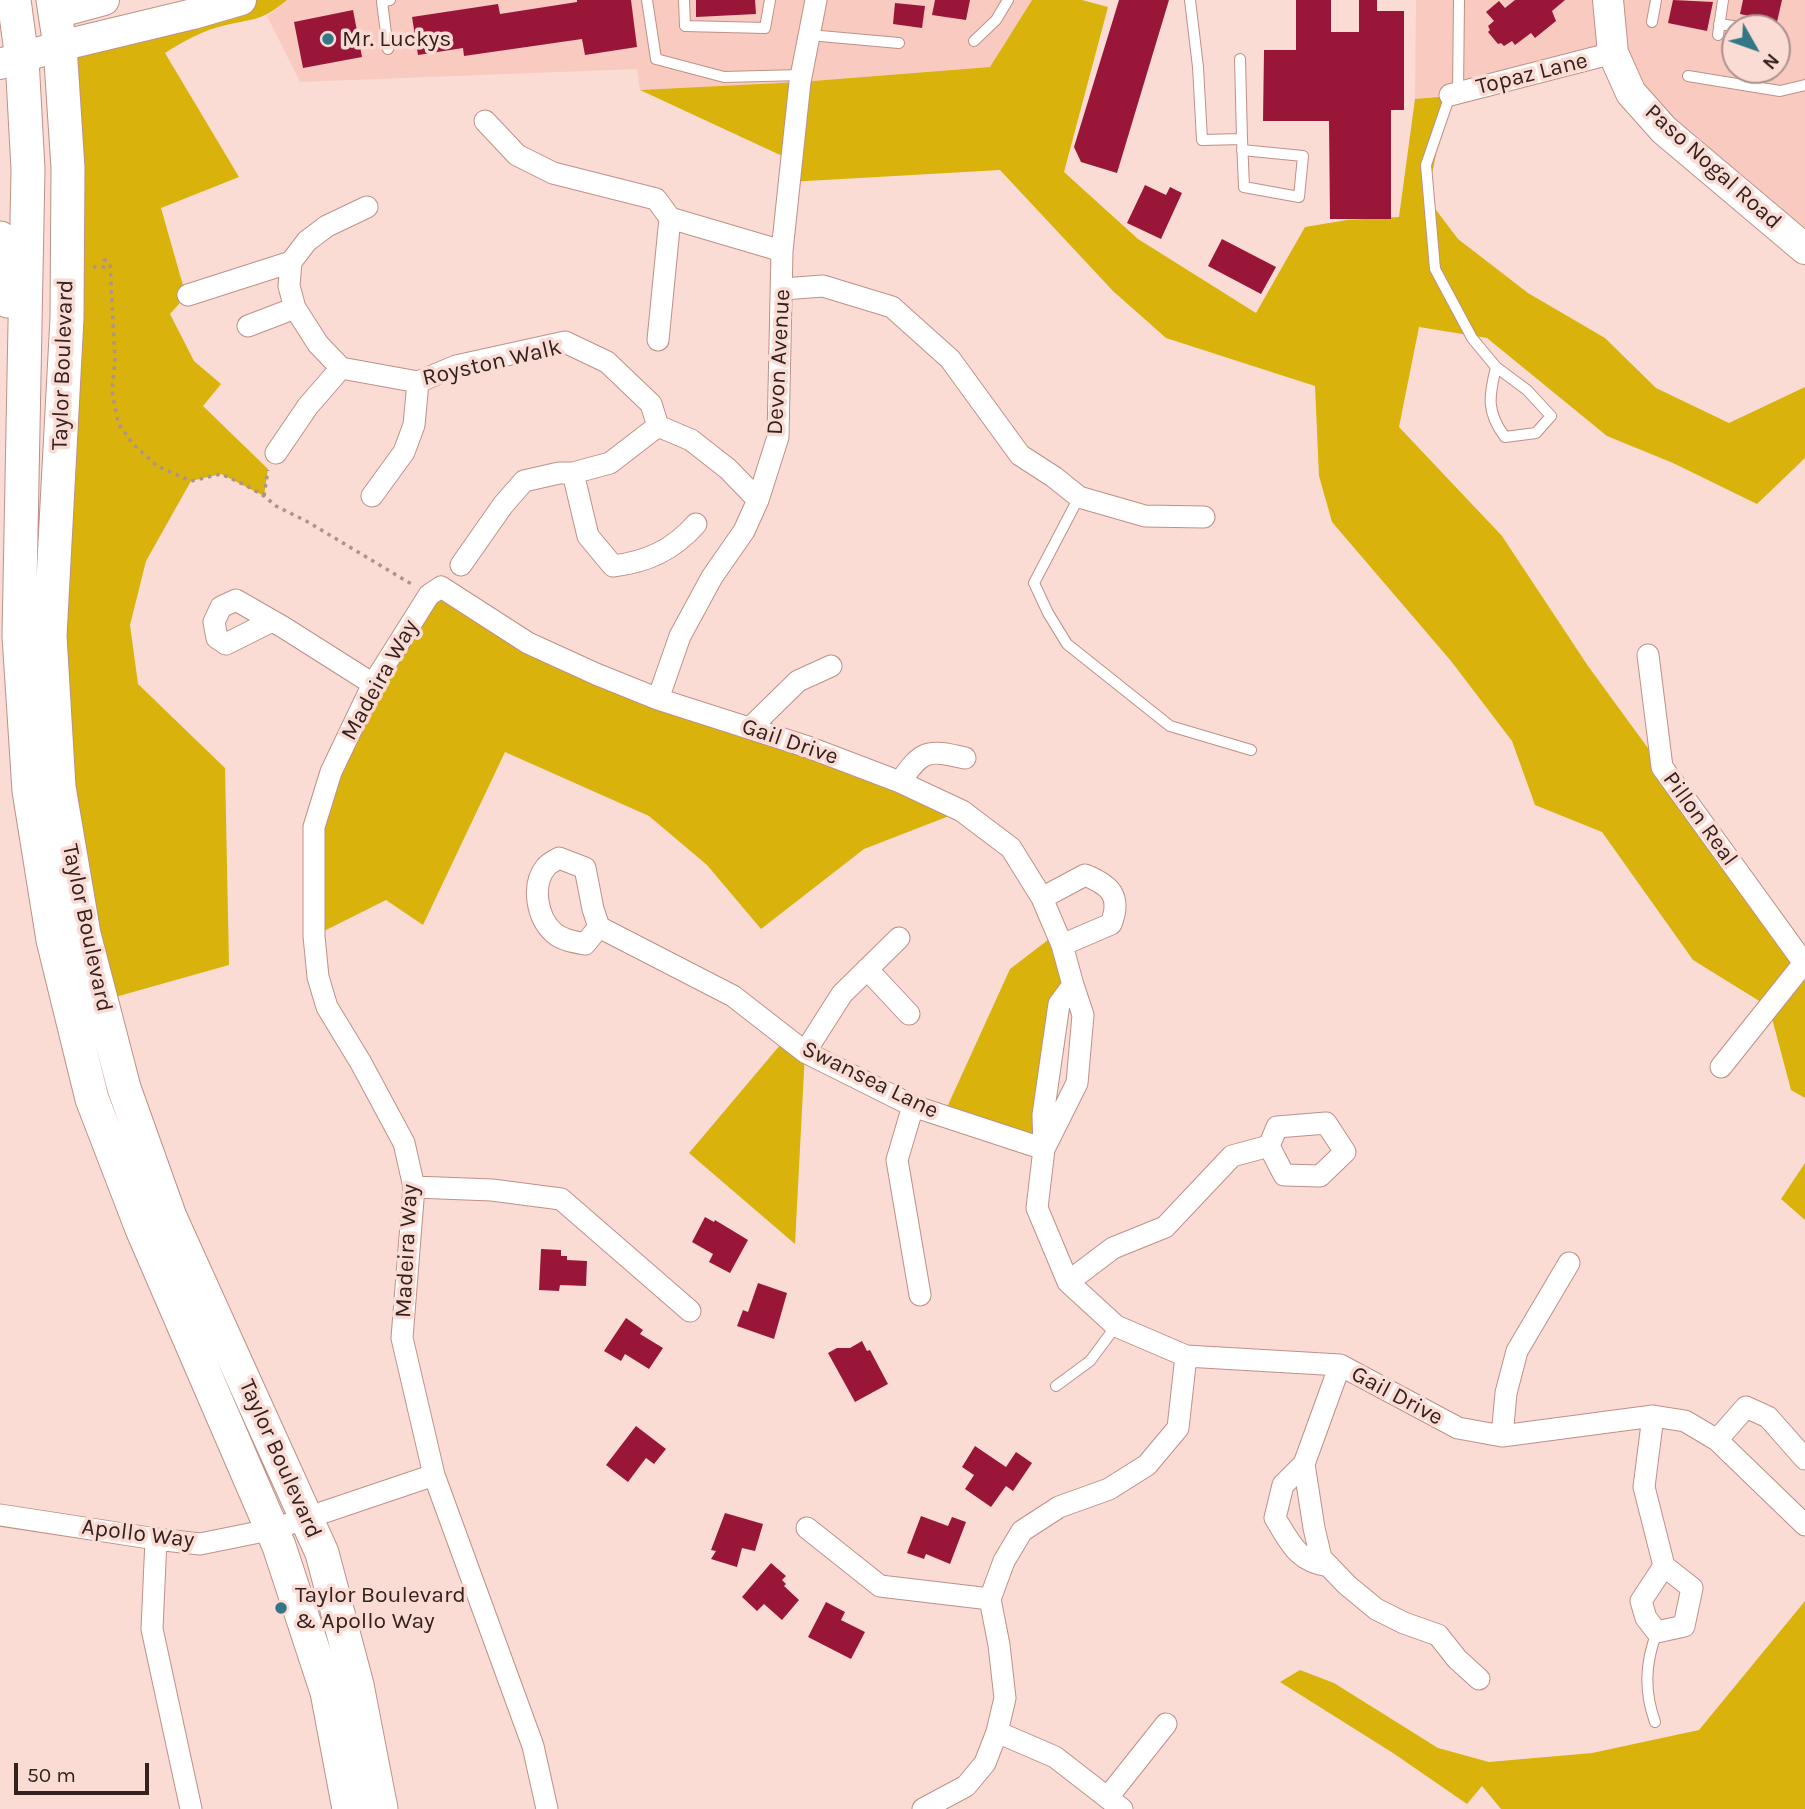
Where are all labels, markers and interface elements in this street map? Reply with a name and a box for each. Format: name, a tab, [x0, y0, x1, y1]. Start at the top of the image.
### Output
north arrow	[1721, 14, 1791, 84]
place label: Mr. Luckys	[342, 25, 451, 53]
marker: Mr. Luckys	[320, 31, 336, 47]
street label: Topaz Lane	[1473, 47, 1591, 101]
text: N	[1758, 49, 1783, 74]
street label: Paso Nogal Road	[1639, 98, 1787, 236]
street label: Taylor Boulevard	[46, 279, 80, 451]
street label: Devon Avenue	[761, 288, 797, 436]
street label: Royston Walk	[420, 334, 564, 392]
street label: Madeira Way	[335, 615, 425, 745]
street label: Gail Drive	[738, 713, 842, 771]
street label: Pillon Real	[1657, 767, 1743, 871]
street label: Taylor Boulevard	[56, 842, 118, 1014]
street label: Swansea Lane	[797, 1035, 943, 1125]
street label: Madeira Way	[390, 1183, 424, 1319]
street label: Gail Drive	[1346, 1360, 1448, 1432]
street label: Taylor Boulevard	[233, 1375, 327, 1543]
street label: Apollo Way	[80, 1513, 196, 1555]
place label: Taylor Boulevard & Apollo Way	[295, 1581, 466, 1635]
marker: Taylor Boulevard & Apollo Way	[273, 1600, 289, 1616]
scale bar	[18, 1750, 152, 1794]
text: 50 m	[27, 1763, 76, 1787]

